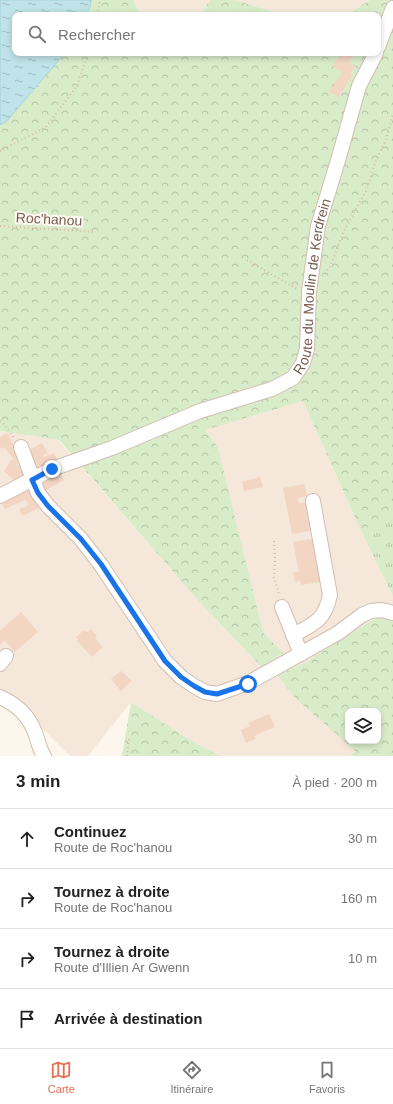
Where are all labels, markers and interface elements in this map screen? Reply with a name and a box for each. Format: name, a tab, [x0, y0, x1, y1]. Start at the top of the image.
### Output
search box	[12, 12, 381, 56]
icon: search	[26, 23, 48, 45]
text: Rechercher	[58, 26, 136, 43]
street label: Route du Moulin de Kerdrein	[290, 197, 334, 377]
street label: Roc'hanou	[15, 209, 83, 229]
route end	[43, 460, 61, 478]
route start	[239, 675, 257, 693]
map controls	[345, 708, 381, 744]
button: layers	[345, 708, 381, 744]
text: 3 min	[16, 772, 60, 791]
text: À pied · 200 m	[292, 775, 377, 790]
text: Continuez	[54, 823, 127, 840]
icon: ahead	[16, 828, 38, 850]
text: 30 m	[348, 831, 377, 846]
text: Route de Roc'hanou	[54, 840, 172, 855]
text: Tournez à droite	[54, 883, 170, 900]
icon: right	[16, 888, 38, 910]
text: 160 m	[341, 891, 377, 906]
text: Route de Roc'hanou	[54, 900, 172, 915]
text: Tournez à droite	[54, 943, 170, 960]
icon: right	[16, 948, 38, 970]
text: 10 m	[348, 951, 377, 966]
text: Route d'Illien Ar Gwenn	[54, 960, 189, 975]
icon: arrive	[16, 1008, 38, 1030]
text: Arrivée à destination	[54, 1010, 202, 1027]
tab: Carte	[48, 1059, 75, 1095]
tab: Itinéraire	[171, 1059, 213, 1095]
tab: Favoris	[309, 1059, 345, 1095]

